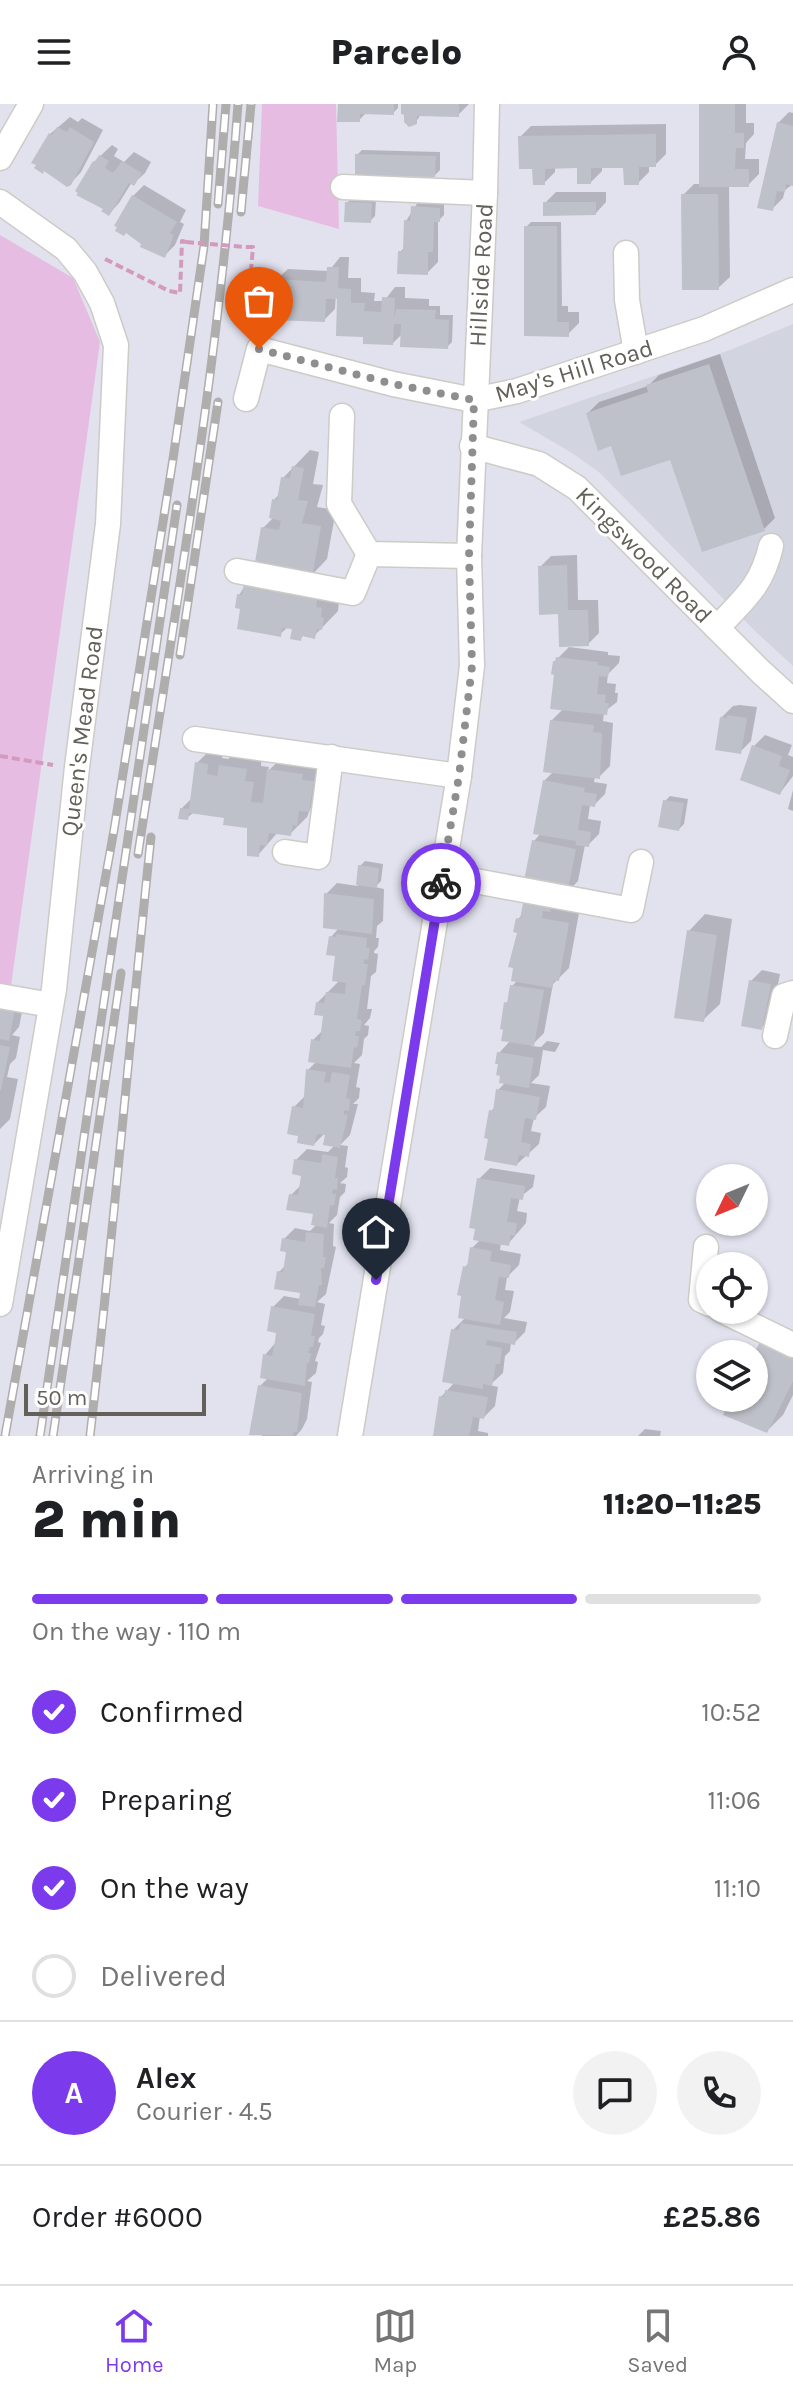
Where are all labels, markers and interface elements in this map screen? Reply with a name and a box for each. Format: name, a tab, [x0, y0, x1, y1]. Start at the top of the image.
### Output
icon: menu	[32, 30, 76, 74]
icon: person	[717, 30, 761, 74]
text: Parcelo	[331, 31, 462, 73]
street label: Hillside Road	[463, 202, 499, 348]
pin	[225, 267, 293, 349]
icon: bag	[237, 279, 281, 323]
street label: May's Hill Road	[492, 334, 656, 408]
street label: Kingswood Road	[570, 481, 718, 629]
street label: Queen's Mead Road	[55, 624, 109, 838]
courier	[401, 843, 481, 923]
icon: bike	[419, 861, 463, 905]
north arrow	[696, 1164, 768, 1236]
map controls	[696, 1164, 768, 1412]
pin	[342, 1198, 410, 1280]
icon: home	[354, 1210, 398, 1254]
button: locate	[696, 1252, 768, 1324]
button: layers	[696, 1340, 768, 1412]
scale bar	[24, 1380, 206, 1416]
text: 50 m	[36, 1385, 87, 1411]
text: Arriving in	[32, 1459, 154, 1490]
text: 11:20–11:25	[603, 1486, 761, 1522]
text: 2 min	[32, 1489, 181, 1550]
text: On the way · 110 m	[32, 1616, 241, 1647]
icon: check	[32, 1690, 76, 1734]
text: Confirmed	[100, 1694, 244, 1730]
text: 10:52	[701, 1697, 761, 1728]
icon: check	[32, 1778, 76, 1822]
text: Preparing	[100, 1782, 232, 1818]
text: 11:06	[708, 1785, 761, 1816]
icon: check	[32, 1866, 76, 1910]
text: On the way	[100, 1870, 249, 1906]
text: 11:10	[714, 1873, 761, 1904]
text: Delivered	[100, 1958, 227, 1994]
button: chat	[573, 2051, 657, 2135]
button: phone	[677, 2051, 761, 2135]
text: Alex	[136, 2060, 196, 2096]
text: A	[65, 2075, 83, 2111]
text: Courier · 4.5	[136, 2096, 273, 2127]
text: Order #6000	[32, 2199, 203, 2235]
text: £25.86	[663, 2199, 761, 2235]
tab: Home	[105, 2304, 164, 2378]
tab: Map	[373, 2304, 417, 2378]
tab: Saved	[627, 2304, 688, 2378]

